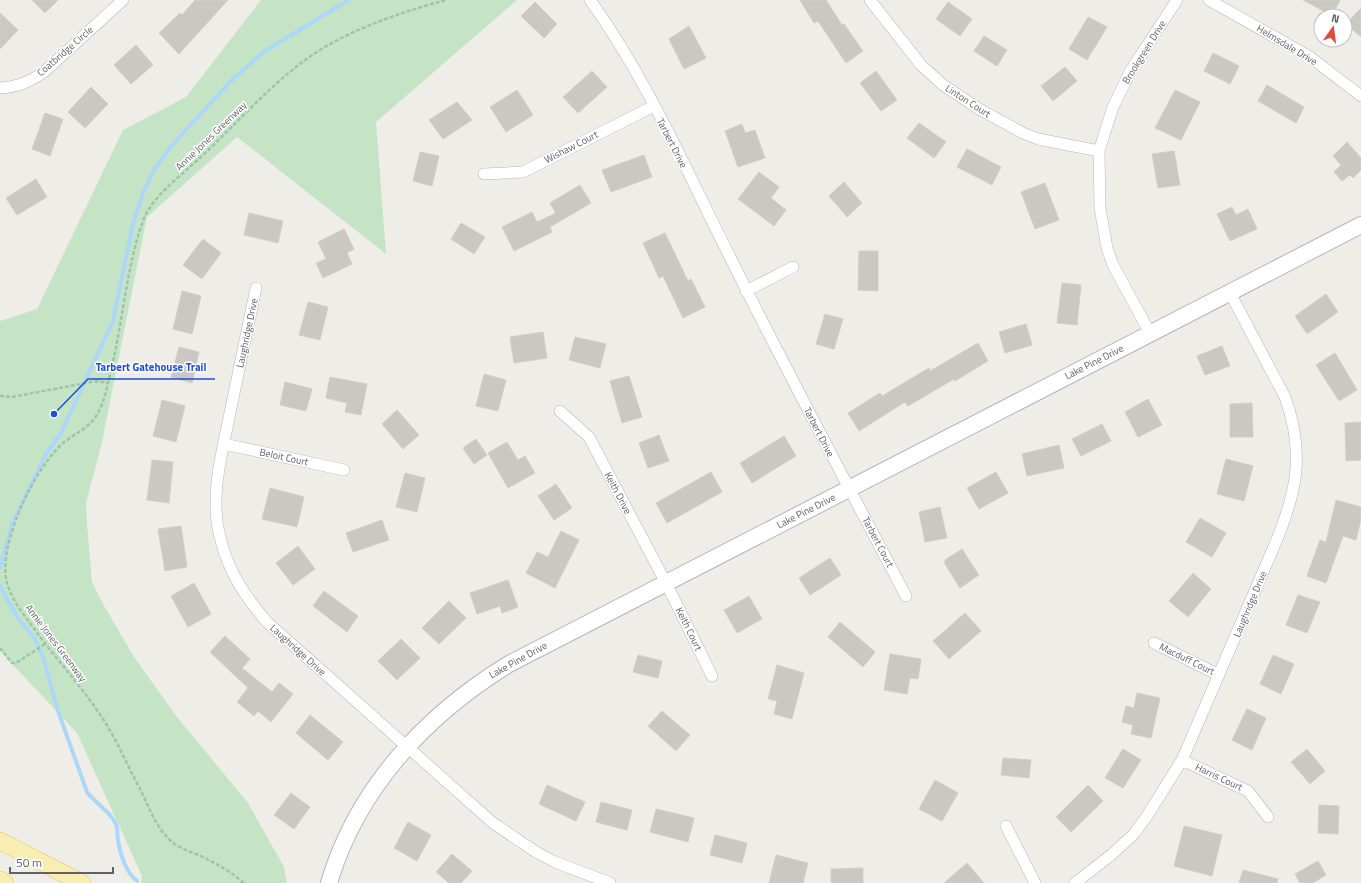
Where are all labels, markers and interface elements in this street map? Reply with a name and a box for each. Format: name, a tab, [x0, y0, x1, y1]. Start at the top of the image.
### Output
north arrow	[1313, 8, 1353, 48]
text: N	[1330, 10, 1341, 27]
street label: Brookgreen Drive	[1118, 17, 1170, 87]
street label: Helmsdale Drive	[1254, 21, 1320, 69]
street label: Coatbridge Circle	[33, 22, 97, 80]
street label: Linton Court	[942, 81, 994, 122]
street label: Annie Jones Greenway	[172, 98, 250, 174]
street label: Tarbert Drive	[653, 115, 691, 171]
street label: Wishaw Court	[541, 127, 601, 167]
street label: Laughridge Drive	[232, 297, 262, 369]
street label: Lake Pine Drive	[1062, 341, 1126, 383]
callout: Tarbert Gatehouse Trail	[88, 356, 215, 379]
text: Tarbert Gatehouse Trail	[96, 359, 206, 375]
street label: Tarbert Drive	[800, 404, 838, 460]
street label: Beloit Court	[258, 445, 310, 470]
street label: Keith Drive	[601, 469, 635, 517]
street label: Lake Pine Drive	[774, 490, 838, 532]
street label: Tarbert Court	[858, 514, 898, 570]
street label: Laughridge Drive	[1229, 568, 1271, 640]
street label: Annie Jones Greenway	[22, 601, 90, 685]
street label: Keith Court	[672, 605, 706, 654]
street label: Laughridge Drive	[267, 621, 329, 679]
street label: Lake Pine Drive	[486, 638, 550, 682]
street label: Macduff Court	[1157, 639, 1218, 679]
street label: Harris Court	[1193, 760, 1246, 795]
scale bar	[10, 849, 113, 875]
text: 50 m	[16, 853, 42, 872]

